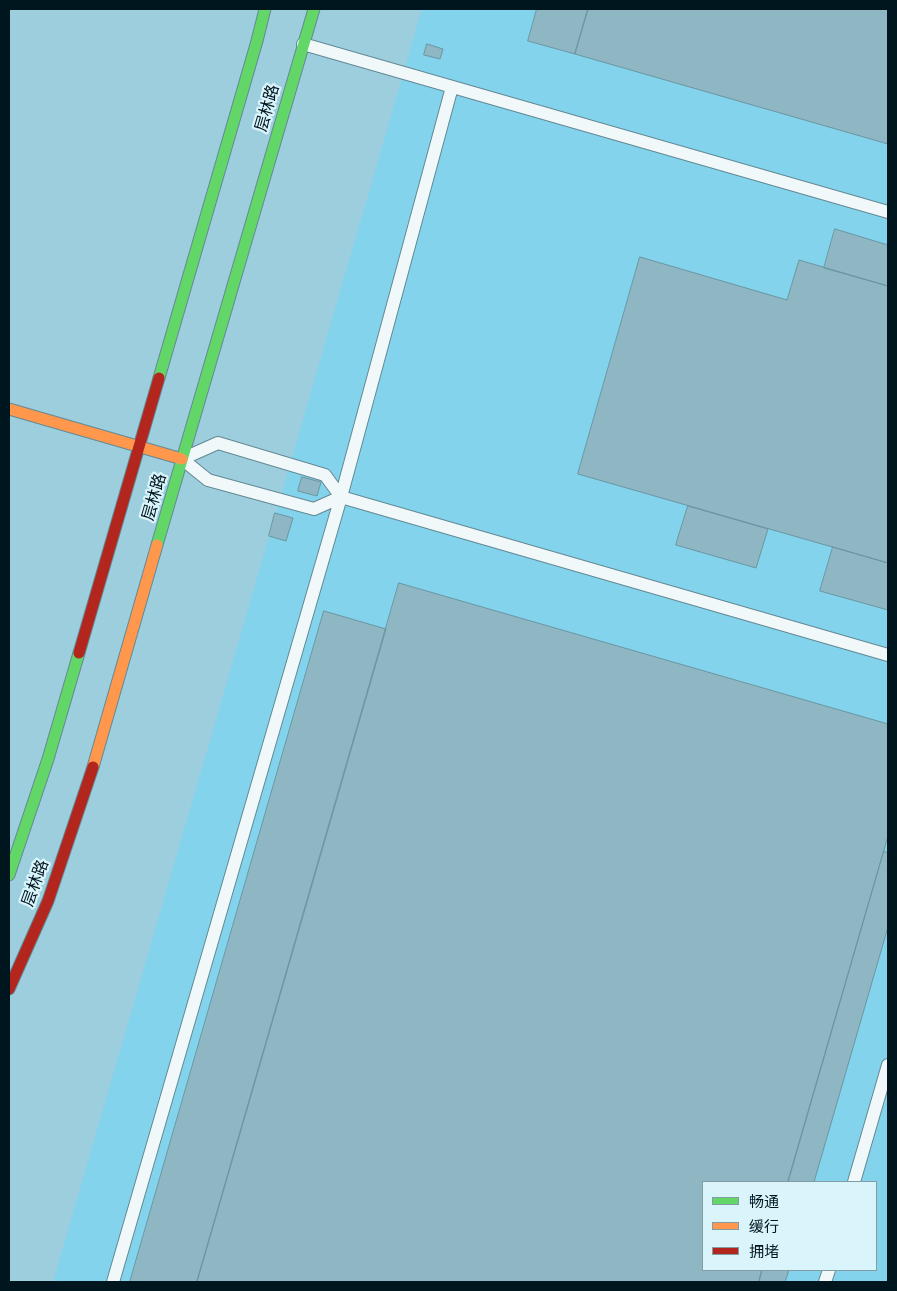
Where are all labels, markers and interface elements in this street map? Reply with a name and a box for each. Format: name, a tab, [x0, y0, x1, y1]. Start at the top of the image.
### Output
street label: 层林路	[251, 82, 283, 134]
street label: 层林路	[138, 471, 170, 523]
street label: 层林路	[18, 857, 52, 909]
legend	[702, 1181, 877, 1271]
text: 畅通	[749, 1192, 779, 1210]
text: 缓行	[749, 1217, 779, 1235]
text: 拥堵	[749, 1242, 779, 1260]

